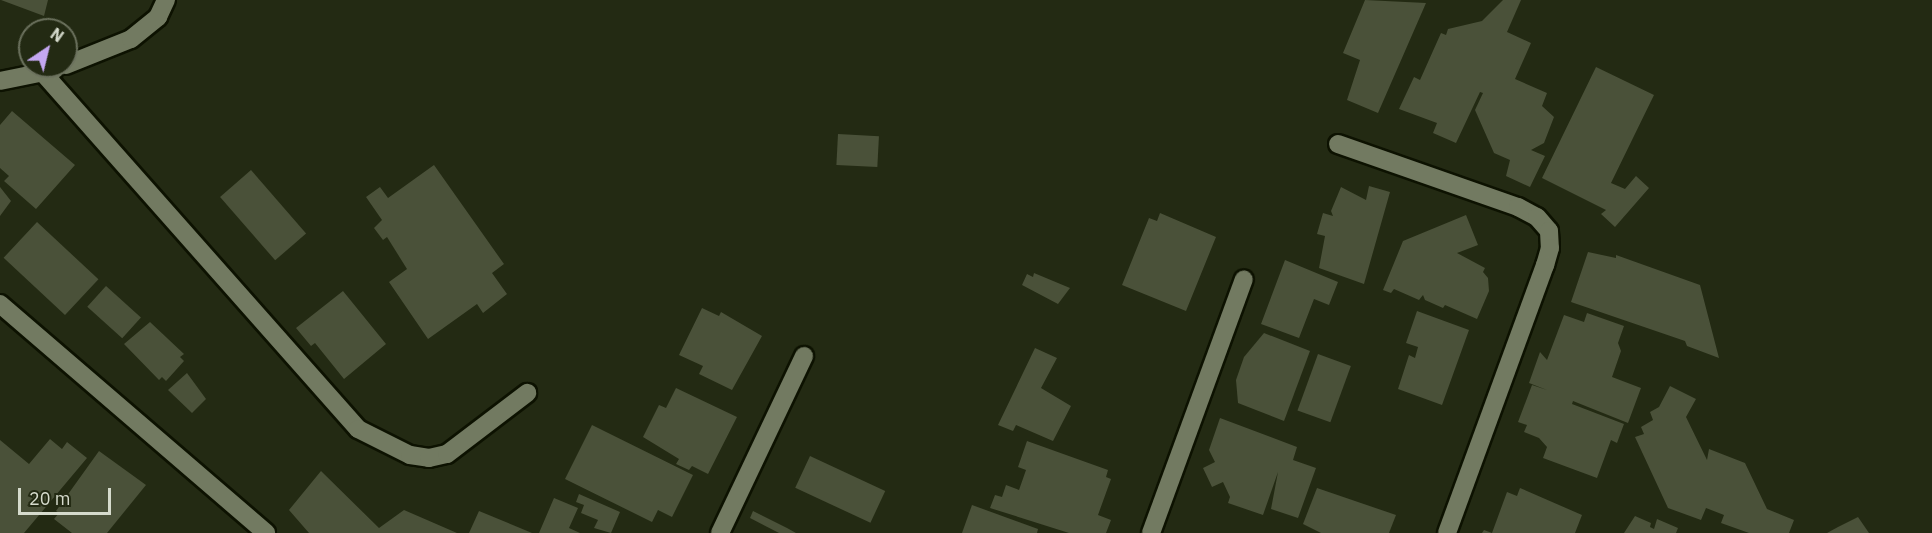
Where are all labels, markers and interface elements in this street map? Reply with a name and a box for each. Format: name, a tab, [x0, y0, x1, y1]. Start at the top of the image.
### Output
north arrow	[18, 18, 78, 78]
text: N	[47, 23, 68, 46]
scale bar	[21, 476, 114, 514]
text: 20 m	[29, 487, 71, 510]

